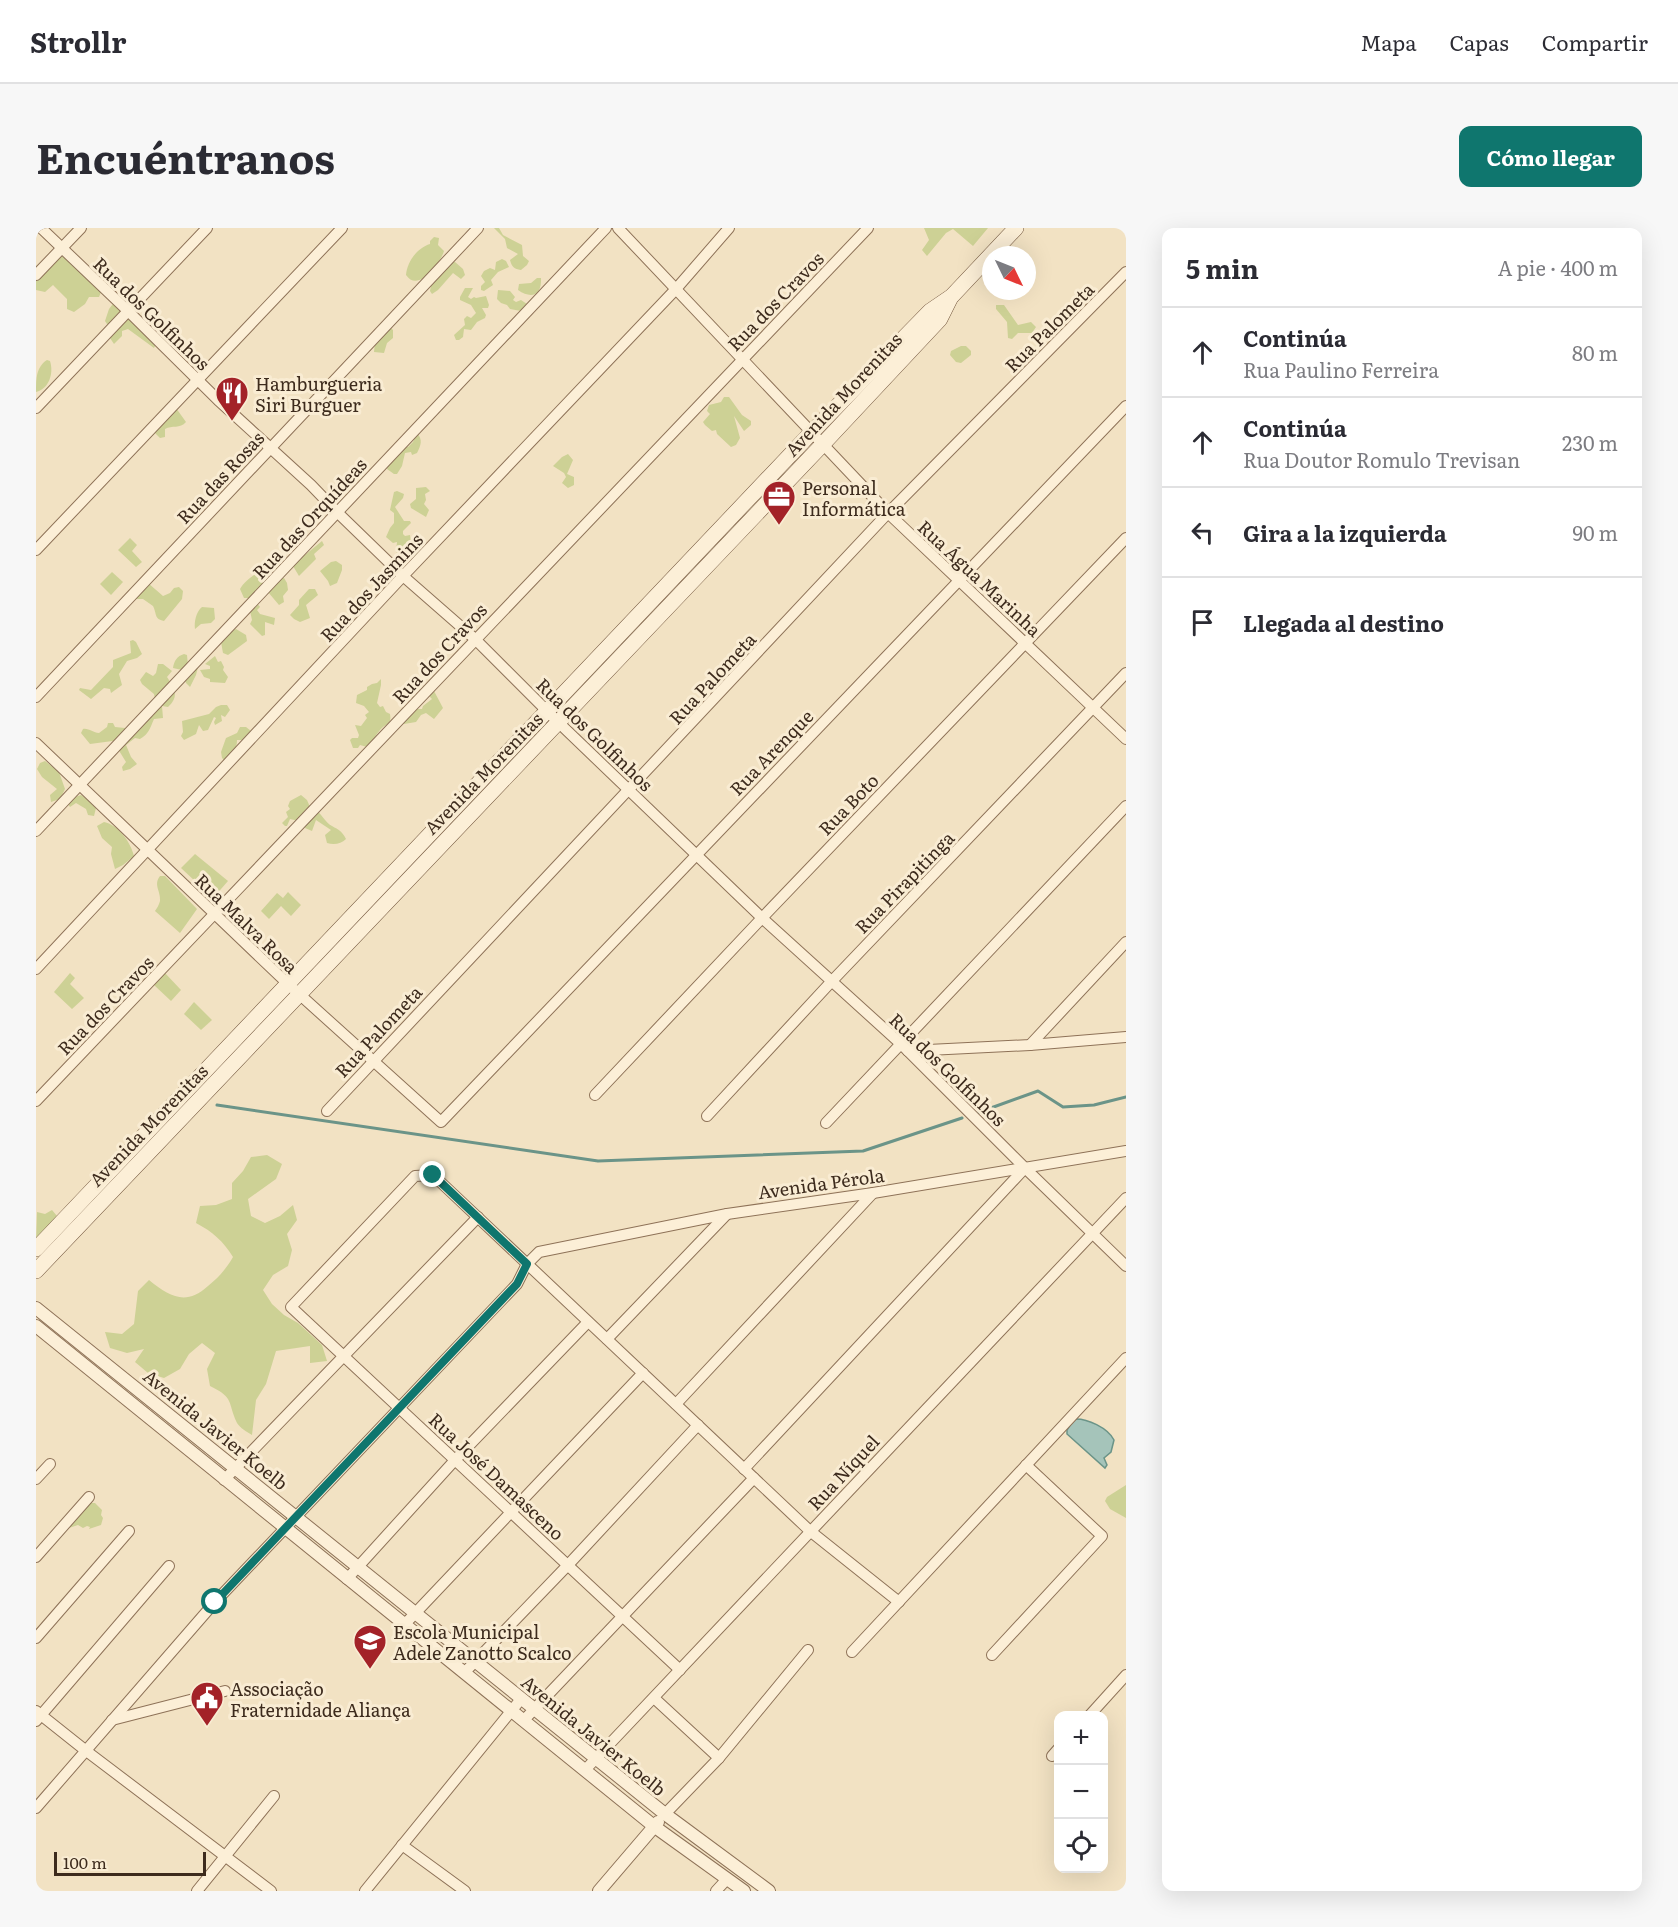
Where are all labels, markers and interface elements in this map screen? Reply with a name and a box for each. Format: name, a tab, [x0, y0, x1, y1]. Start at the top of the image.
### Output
text: Strollr	[30, 20, 126, 62]
text: Mapa	[1360, 26, 1417, 57]
text: Capas	[1450, 26, 1509, 57]
text: Compartir	[1542, 26, 1648, 57]
text: Encuéntranos	[36, 125, 335, 187]
button: Cómo llegar	[1459, 126, 1642, 187]
street label: Rua dos Cravos	[721, 245, 829, 357]
north arrow	[982, 246, 1036, 300]
text: 5 min	[1186, 248, 1259, 287]
street label: Rua dos Golfinhos	[88, 250, 216, 376]
text: A pie · 400 m	[1498, 252, 1618, 282]
street label: Rua Palometa	[998, 276, 1100, 378]
text: Continúa	[1243, 321, 1347, 354]
street label: Avenida Morenitas	[778, 326, 908, 462]
icon: ahead	[1186, 336, 1219, 369]
text: 80 m	[1572, 337, 1618, 367]
text: Rua Paulino Ferreira	[1243, 354, 1439, 384]
place label: Hamburgueria Siri Burguer	[255, 370, 382, 418]
restaurant icon: Hamburgueria Siri Burguer	[214, 375, 250, 422]
text: Continúa	[1243, 411, 1347, 444]
street label: Rua das Rosas	[170, 425, 270, 529]
icon: ahead	[1186, 426, 1219, 459]
text: 230 m	[1562, 427, 1618, 457]
text: Rua Doutor Romulo Trevisan	[1243, 444, 1520, 474]
street label: Rua das Orquídeas	[246, 451, 372, 585]
place label: Personal Informática	[802, 474, 906, 522]
office icon: Personal Informática	[761, 479, 797, 526]
street label: Rua Água Marinha	[912, 513, 1048, 643]
icon: left	[1186, 516, 1219, 549]
text: Gira a la izquierda	[1243, 516, 1447, 549]
text: 90 m	[1573, 517, 1618, 547]
street label: Rua dos Jasmins	[313, 527, 429, 647]
street label: Rua dos Cravos	[385, 597, 493, 709]
icon: arrive	[1186, 606, 1219, 639]
text: Llegada al destino	[1243, 606, 1444, 639]
street label: Rua Palometa	[662, 626, 762, 730]
street label: Rua dos Golfinhos	[531, 671, 659, 797]
street label: Rua Arenque	[723, 703, 819, 801]
street label: Avenida Morenitas	[417, 706, 549, 840]
street label: Rua Boto	[812, 767, 884, 841]
street label: Rua Pirapitinga	[848, 825, 960, 939]
street label: Rua Malva Rosa	[189, 867, 305, 979]
street label: Rua dos Cravos	[51, 949, 159, 1061]
street label: Rua Palometa	[328, 979, 428, 1083]
street label: Rua dos Golfinhos	[884, 1006, 1012, 1132]
street label: Avenida Morenitas	[82, 1058, 214, 1192]
route end	[419, 1161, 445, 1187]
street label: Avenida Pérola	[756, 1161, 886, 1205]
street label: Avenida Javier Koelb	[138, 1362, 294, 1496]
street label: Rua José Damasceno	[423, 1406, 571, 1546]
street label: Rua Níquel	[801, 1428, 885, 1516]
route start	[201, 1588, 227, 1614]
place label: Escola Municipal Adele Zanotto Scalco	[393, 1618, 572, 1666]
school or university icon: Escola Municipal Adele Zanotto Scalco	[352, 1623, 388, 1670]
street label: Avenida Javier Koelb	[516, 1668, 672, 1802]
place label: Associação Fraternidade Aliança	[230, 1675, 411, 1723]
public building icon: Associação Fraternidade Aliança	[189, 1680, 225, 1727]
map controls	[1054, 1711, 1108, 1873]
button: +	[1054, 1711, 1108, 1765]
button: −	[1054, 1765, 1108, 1819]
button: locate	[1054, 1819, 1108, 1873]
scale bar	[54, 1849, 206, 1876]
text: 100 m	[63, 1850, 107, 1874]

